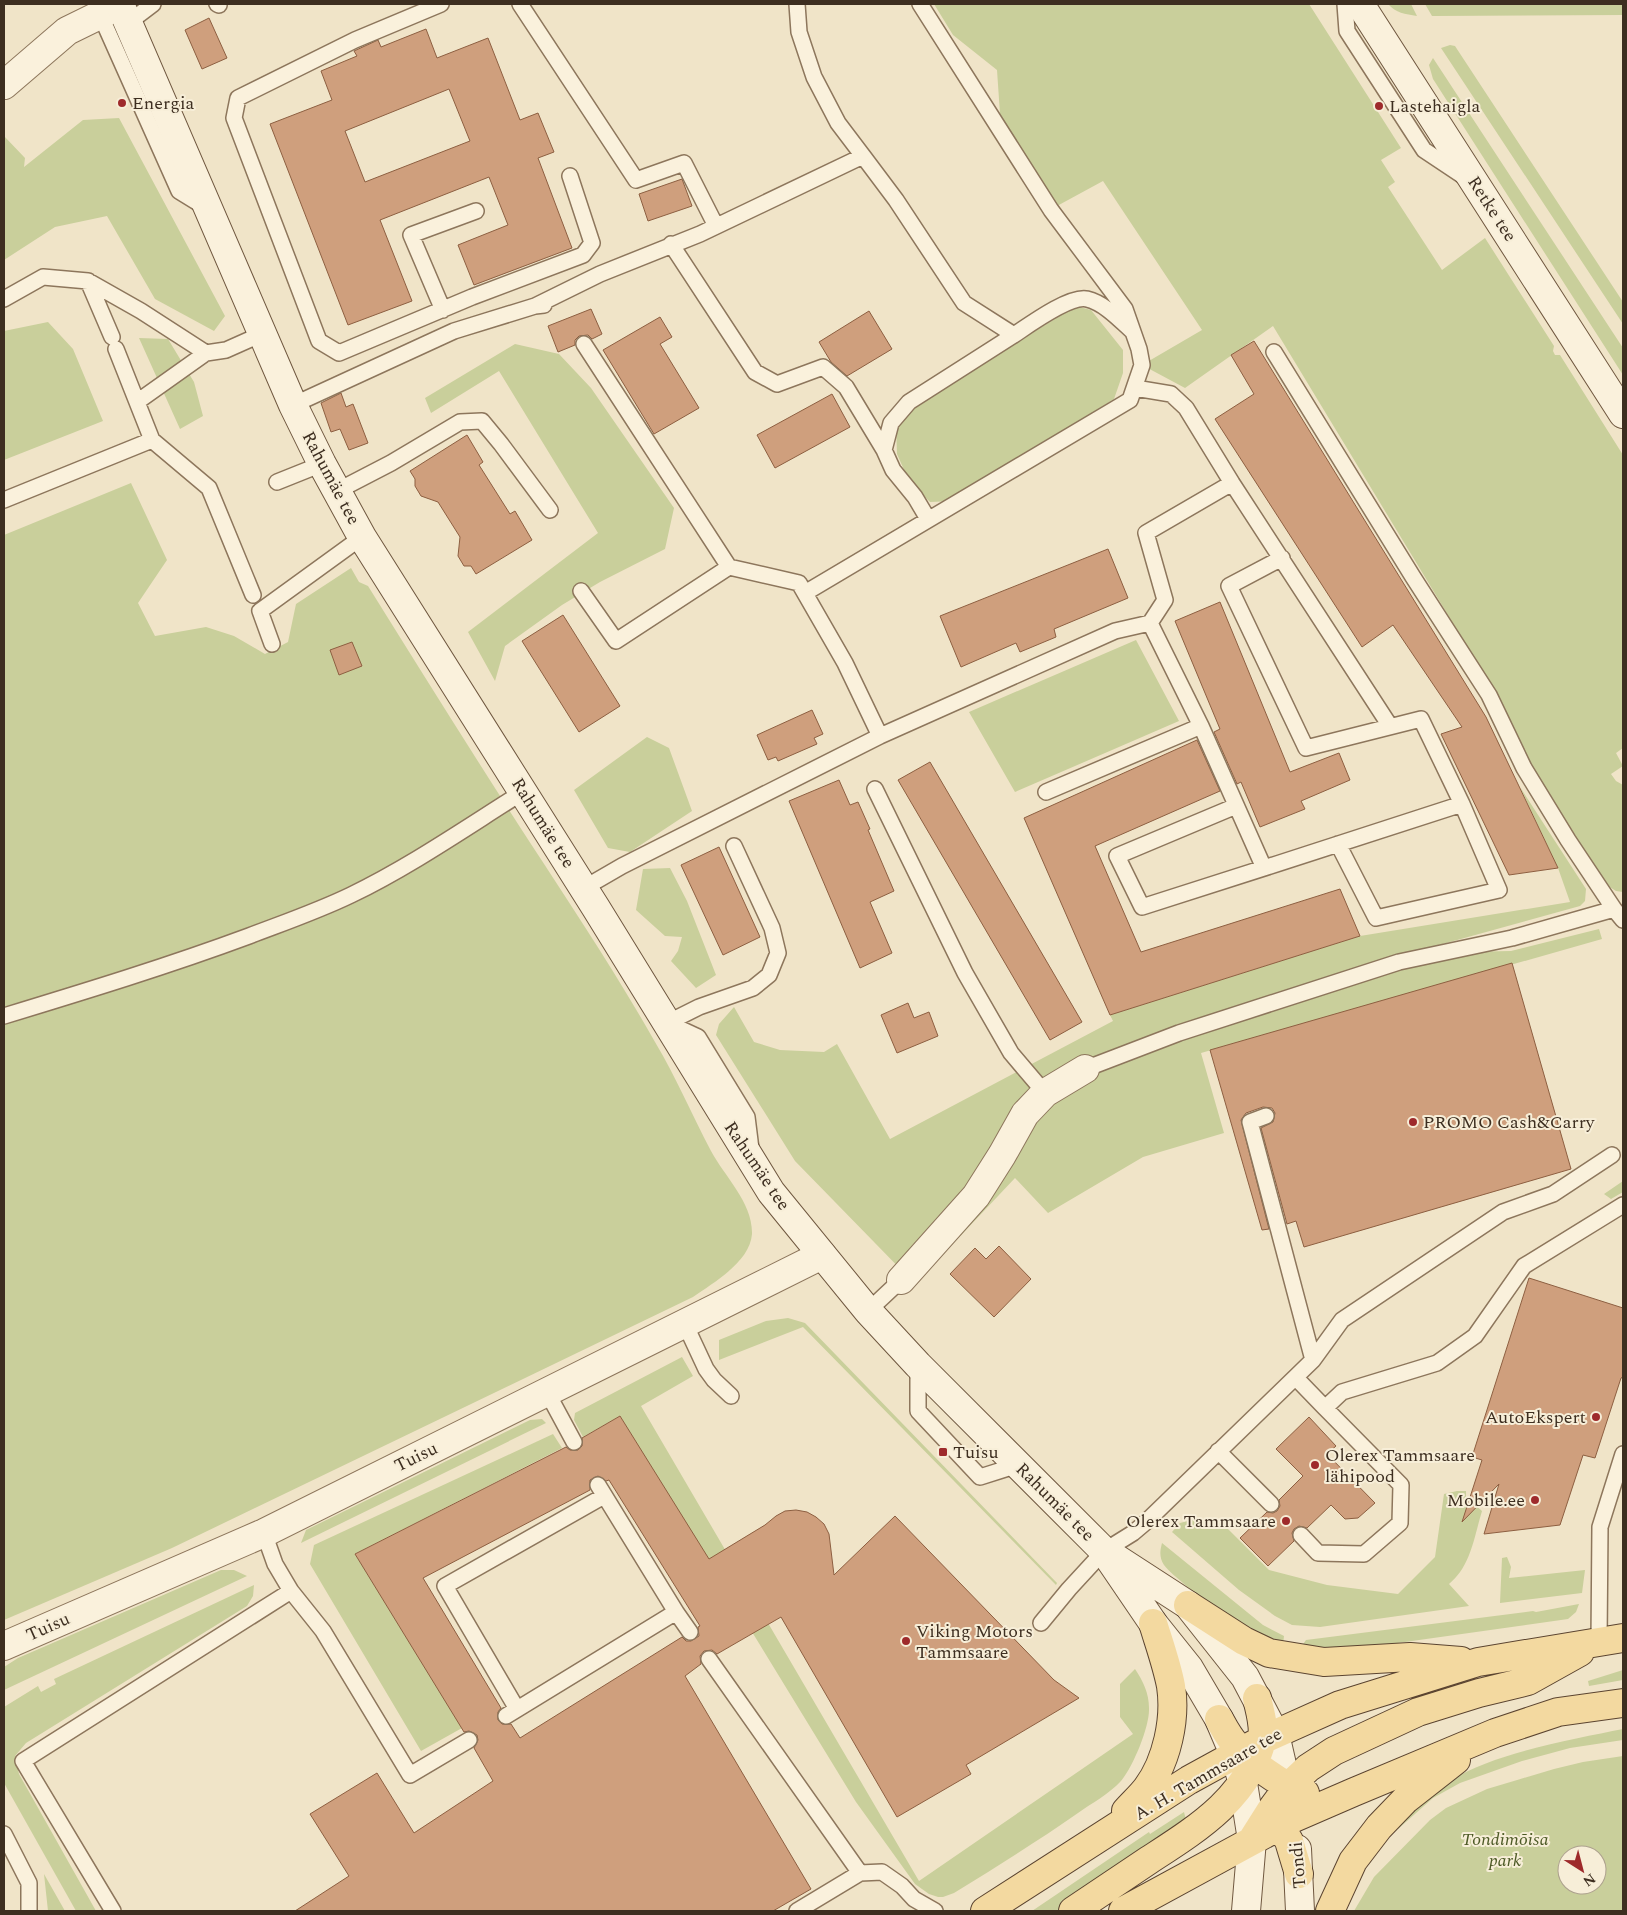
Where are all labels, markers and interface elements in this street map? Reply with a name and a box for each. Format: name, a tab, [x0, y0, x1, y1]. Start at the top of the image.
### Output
place label: Energia	[132, 90, 195, 117]
place label: Lastehaigla	[1389, 93, 1481, 120]
marker: Energia	[116, 97, 128, 109]
marker: Lastehaigla	[1373, 100, 1385, 112]
street label: Retke tee	[1461, 171, 1523, 247]
street label: Rahumäe tee	[295, 426, 367, 530]
street label: Rahumäe tee	[504, 772, 582, 874]
place label: PROMO Cash&Carry	[1423, 1109, 1596, 1136]
street label: Rahumäe tee	[717, 1116, 797, 1216]
marker: PROMO Cash&Carry	[1407, 1116, 1419, 1128]
place label: AutoEkspert	[1485, 1404, 1586, 1431]
marker: AutoEkspert	[1590, 1411, 1602, 1423]
street label: Tuisu	[390, 1435, 442, 1479]
place label: Tuisu	[953, 1439, 999, 1466]
place label: Olerex Tammsaare lähipood	[1325, 1442, 1475, 1490]
marker: Tuisu	[937, 1446, 949, 1458]
street label: Rahumäe tee	[1009, 1456, 1101, 1548]
marker: Olerex Tammsaare lähipood	[1309, 1459, 1321, 1471]
place label: Mobile.ee	[1447, 1487, 1525, 1514]
marker: Mobile.ee	[1529, 1494, 1541, 1506]
place label: Olerex Tammsaare	[1126, 1508, 1276, 1535]
marker: Olerex Tammsaare	[1280, 1515, 1292, 1527]
street label: Tuisu	[22, 1605, 74, 1649]
place label: Viking Motors Tammsaare	[916, 1618, 1033, 1666]
marker: Viking Motors Tammsaare	[900, 1635, 912, 1647]
street label: A. H. Tammsaare tee	[1129, 1721, 1287, 1827]
park label: Tondimõisa park	[1461, 1826, 1549, 1874]
street label: Tondi	[1282, 1840, 1314, 1890]
north arrow	[1557, 1845, 1607, 1895]
text: N	[1579, 1868, 1600, 1892]

